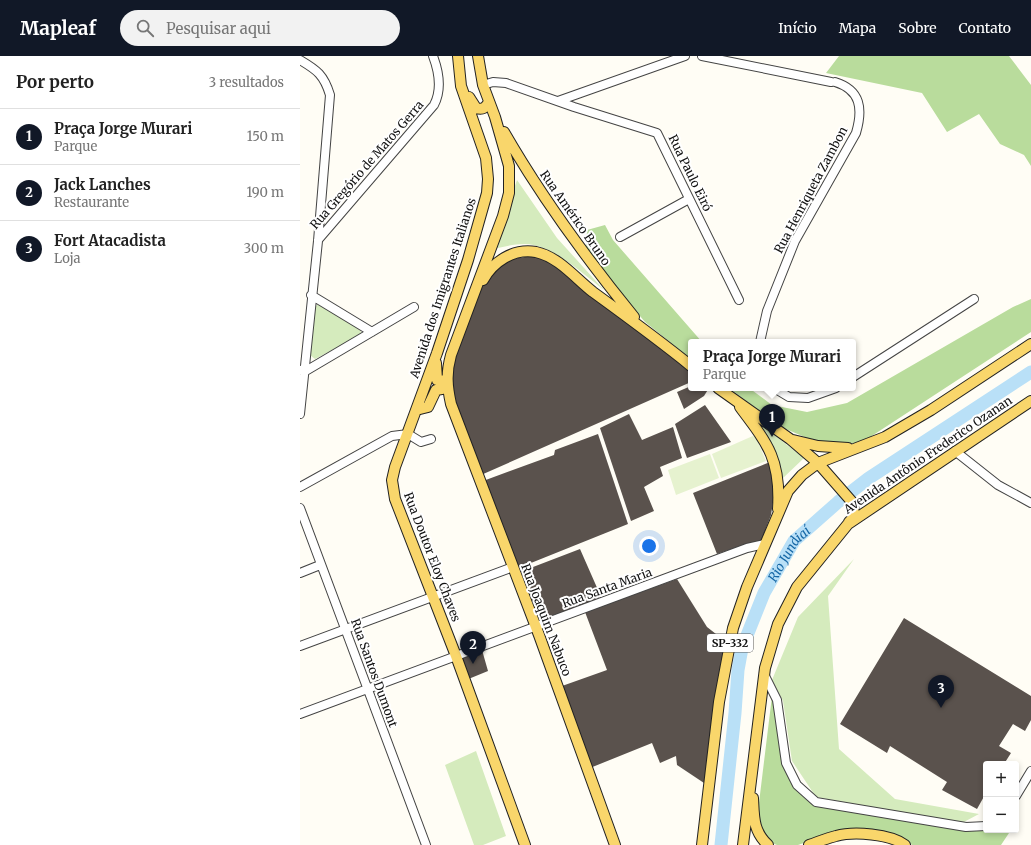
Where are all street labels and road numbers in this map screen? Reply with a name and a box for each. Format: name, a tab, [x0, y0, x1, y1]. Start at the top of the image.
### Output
street label: Rua Gregório de Matos Gerra	[307, 97, 427, 232]
street label: Rua Henriqueta Zambon	[771, 124, 850, 256]
street label: Rua Paulo Eiró	[665, 132, 715, 214]
street label: Rua Américo Bruno	[537, 167, 614, 268]
street label: Avenida dos Imigrantes Italianos	[406, 196, 479, 381]
street label: Avenida Antônio Frederico Ozanan	[840, 393, 1015, 517]
street label: Rua Doutor Eloy Chaves	[401, 490, 464, 624]
street label: Rua Joaquim Nabuco	[518, 562, 575, 678]
street label: Rua Santa Maria	[560, 564, 654, 611]
street label: Rua Santos Dumont	[348, 616, 401, 730]
road number: SP-332	[707, 634, 753, 652]

